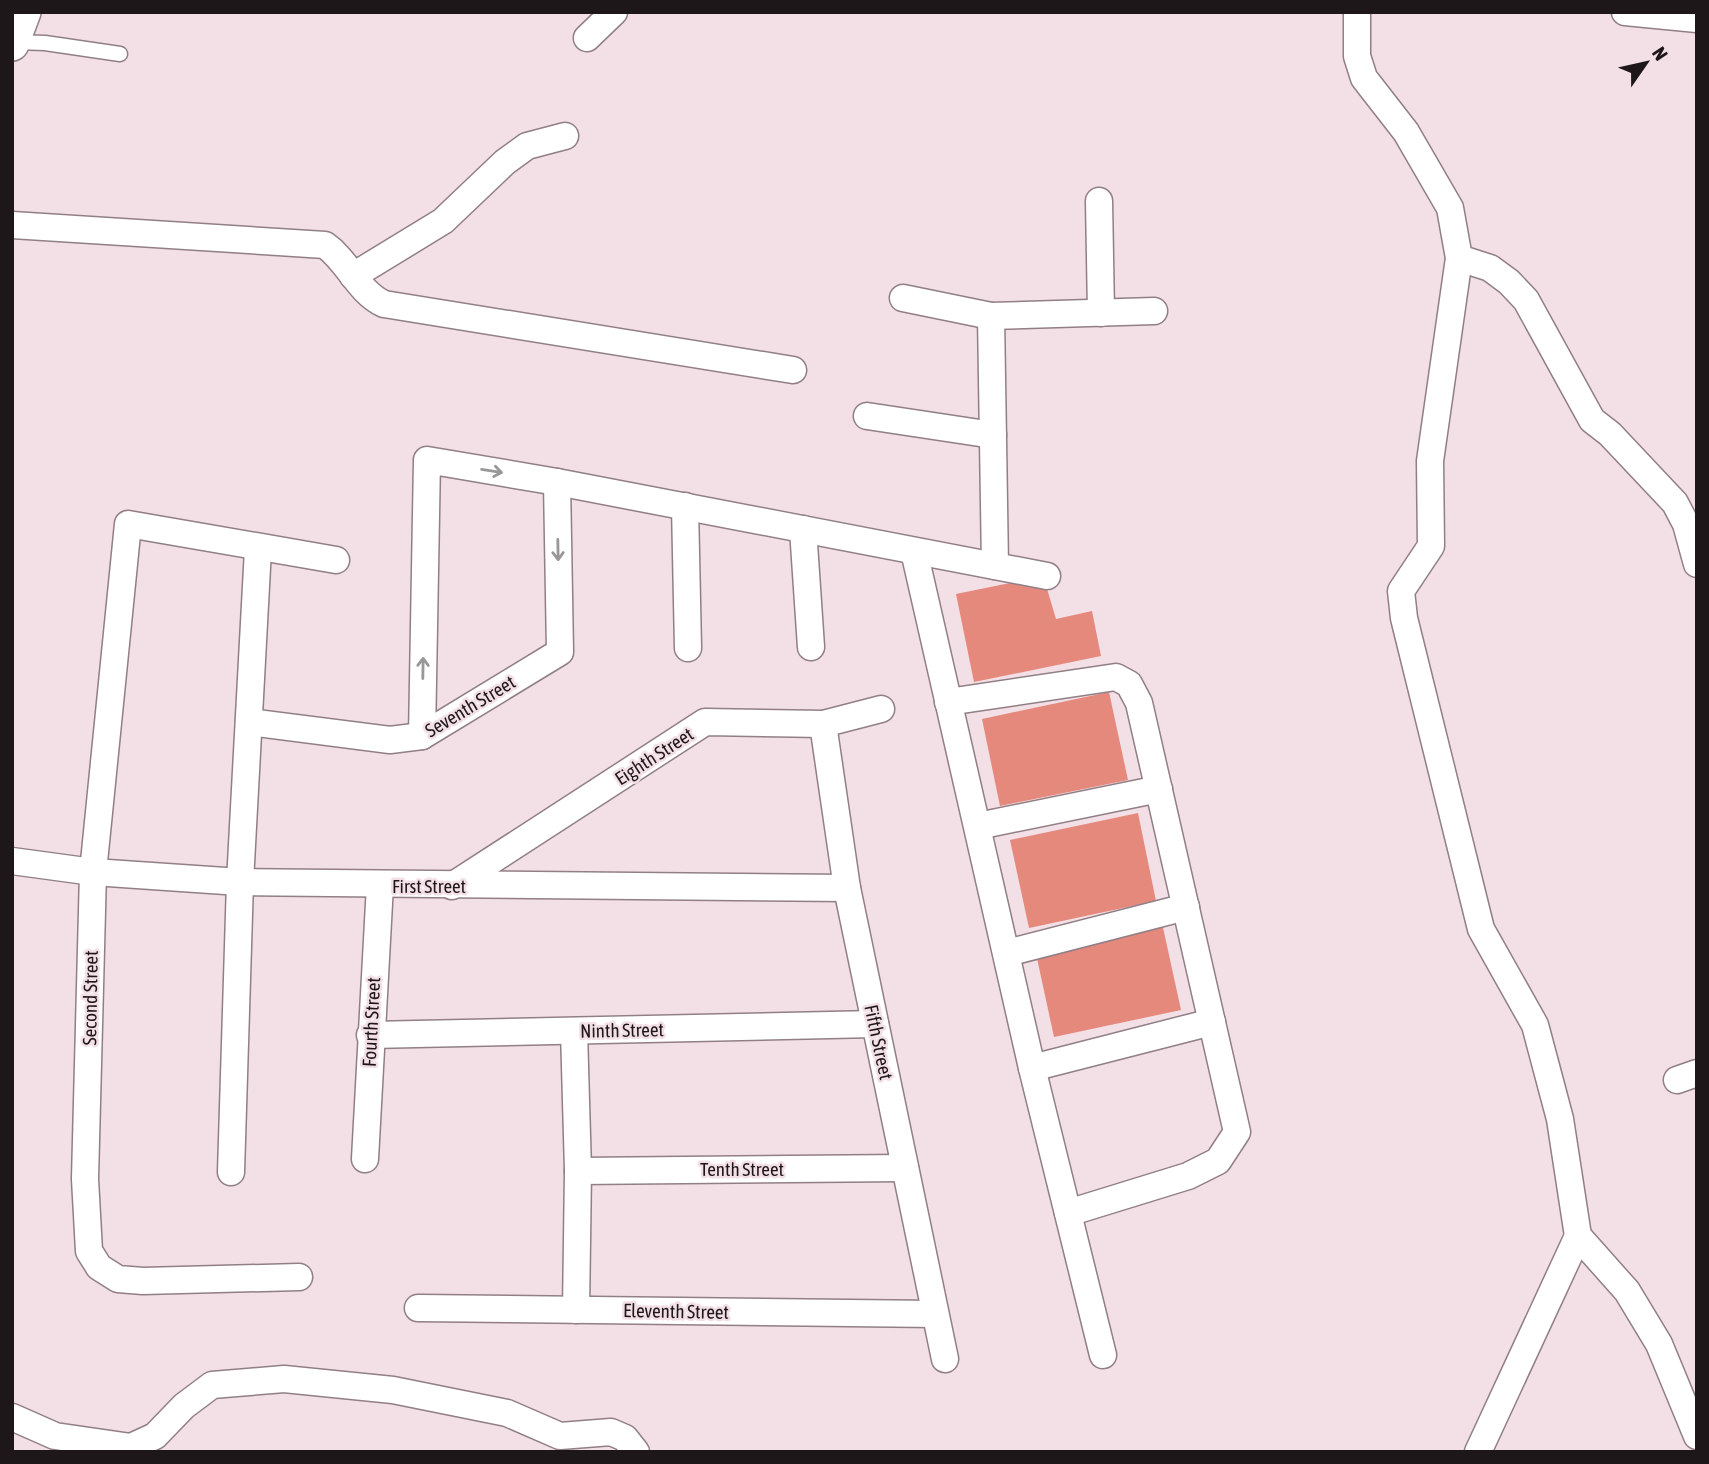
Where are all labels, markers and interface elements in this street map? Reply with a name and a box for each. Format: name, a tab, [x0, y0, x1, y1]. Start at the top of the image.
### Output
north arrow	[1611, 28, 1681, 98]
text: N	[1648, 43, 1672, 64]
one-way arrow	[480, 465, 503, 478]
one-way arrow	[551, 538, 565, 561]
one-way arrow	[416, 656, 430, 679]
street label: Seventh Street	[421, 671, 519, 741]
street label: Eighth Street	[611, 723, 697, 789]
street label: First Street	[392, 875, 466, 897]
street label: Second Street	[78, 950, 102, 1046]
street label: Fourth Street	[358, 977, 384, 1067]
street label: Fifth Street	[860, 1002, 898, 1082]
street label: Ninth Street	[580, 1018, 664, 1042]
street label: Tenth Street	[700, 1158, 784, 1180]
street label: Eleventh Street	[623, 1299, 729, 1323]

